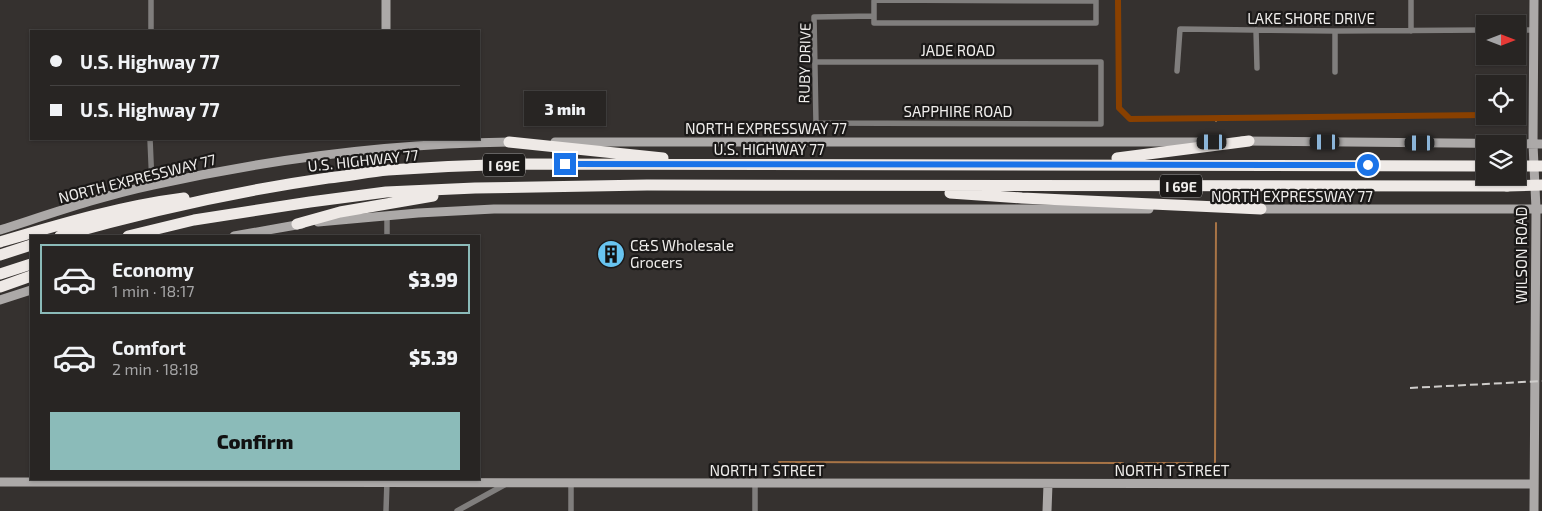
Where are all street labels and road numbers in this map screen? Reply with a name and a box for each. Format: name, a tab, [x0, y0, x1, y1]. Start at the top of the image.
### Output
street label: LAKE SHORE DRIVE	[1247, 9, 1375, 27]
street label: RUBY DRIVE	[794, 23, 814, 103]
street label: JADE ROAD	[921, 41, 995, 59]
street label: SAPPHIRE ROAD	[904, 102, 1013, 120]
street label: NORTH EXPRESSWAY 77	[685, 119, 847, 137]
street label: U.S. HIGHWAY 77	[713, 140, 825, 158]
street label: U.S. HIGHWAY 77	[307, 145, 420, 175]
street label: NORTH EXPRESSWAY 77	[56, 150, 218, 206]
road number: I 69E	[483, 154, 525, 176]
road number: I 69E	[1160, 175, 1202, 198]
street label: NORTH EXPRESSWAY 77	[1211, 187, 1373, 205]
street label: WILSON ROAD	[1512, 207, 1530, 303]
street label: NORTH T STREET	[709, 461, 825, 479]
street label: NORTH T STREET	[1114, 461, 1230, 479]

